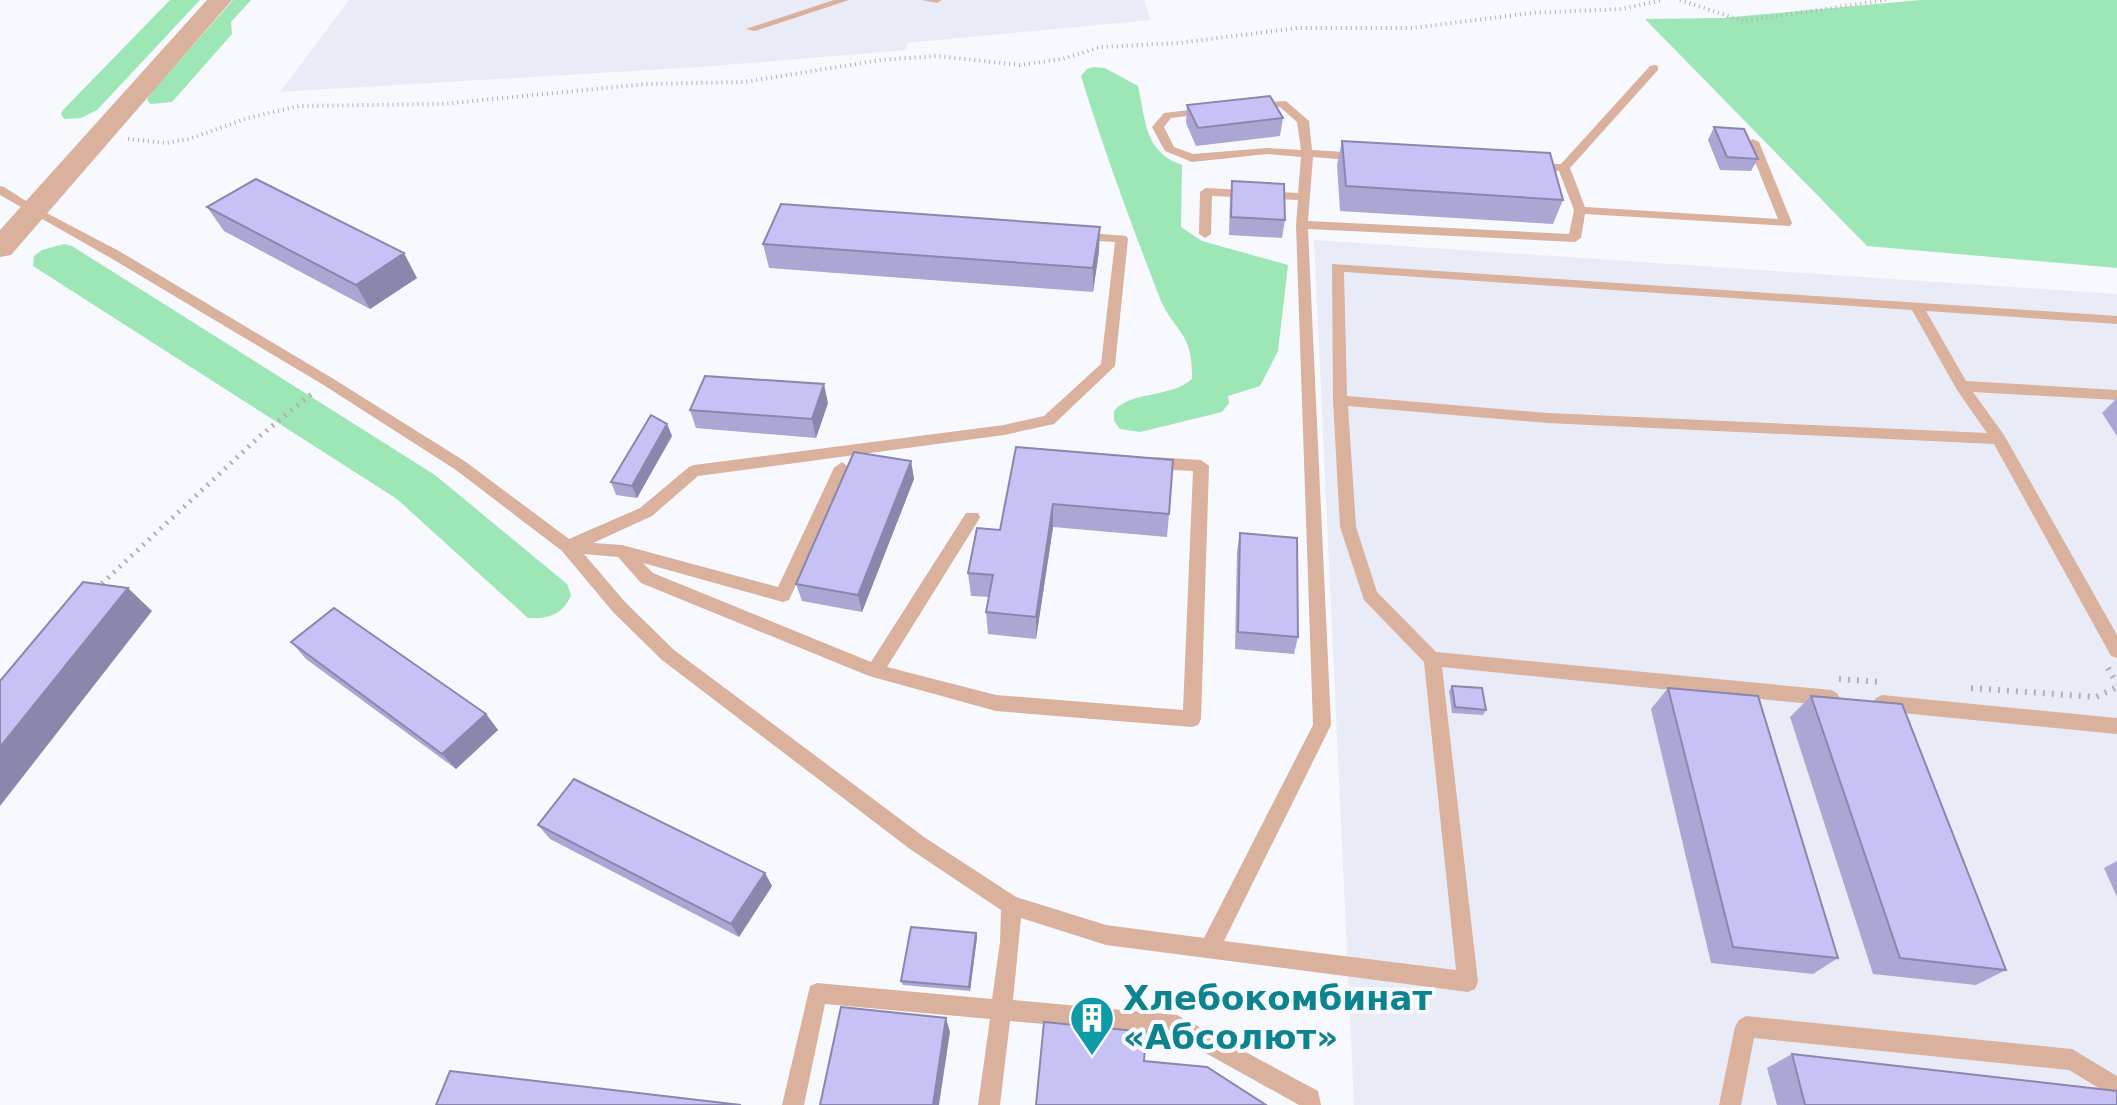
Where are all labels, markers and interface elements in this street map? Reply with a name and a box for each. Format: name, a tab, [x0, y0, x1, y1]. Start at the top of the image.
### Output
place label: Хлебокомбинат «Абсолют»	[1123, 978, 1432, 1057]
building icon: Хлебокомбинат «Абсолют»	[1068, 994, 1116, 1057]

